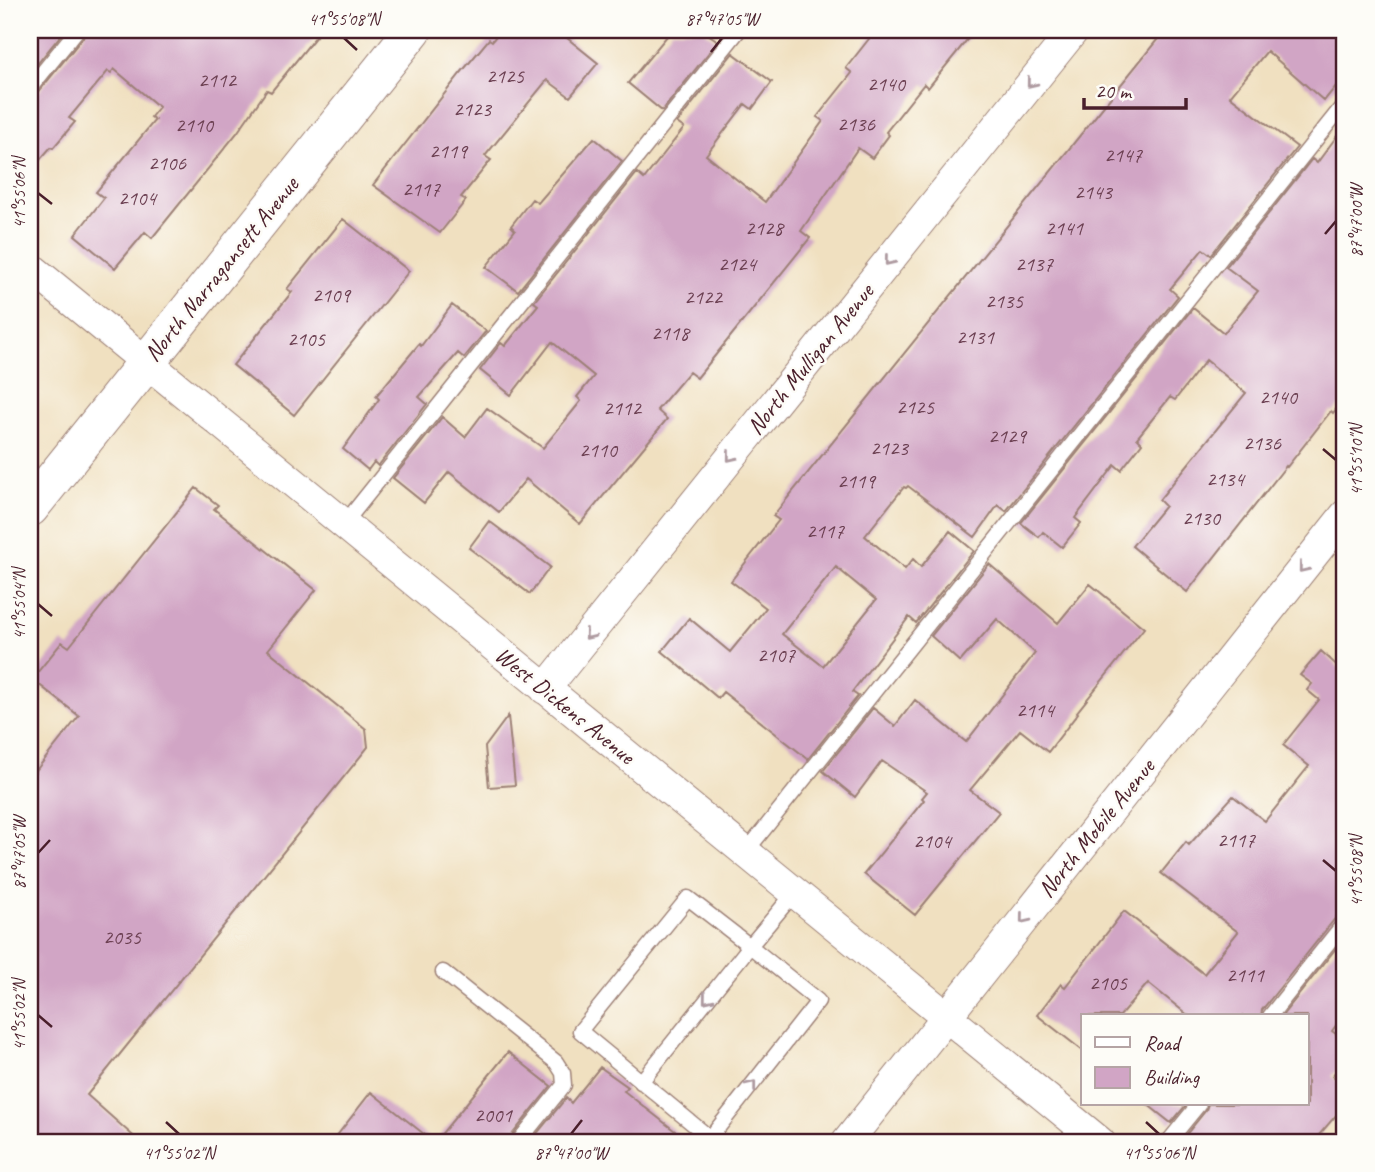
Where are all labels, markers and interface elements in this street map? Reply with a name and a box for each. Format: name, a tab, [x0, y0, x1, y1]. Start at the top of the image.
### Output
text: 41°55'08"N	[309, 8, 383, 30]
text: 87°47'05"W	[685, 8, 762, 30]
house number: 2125	[486, 63, 525, 89]
scale bar	[1084, 66, 1186, 110]
house number: 2112	[198, 67, 237, 93]
house number: 2140	[867, 71, 906, 97]
one-way arrow	[1027, 75, 1039, 88]
text: 20 m	[1095, 78, 1133, 104]
house number: 2123	[453, 96, 492, 122]
house number: 2136	[837, 111, 875, 137]
house number: 2110	[175, 112, 214, 138]
house number: 2119	[429, 138, 468, 164]
house number: 2147	[1104, 142, 1143, 168]
house number: 2106	[148, 150, 186, 176]
text: 41°55'06"N	[8, 154, 30, 228]
street label: North Narragansett Avenue	[137, 169, 306, 368]
house number: 2117	[402, 176, 441, 202]
house number: 2143	[1074, 179, 1113, 205]
text: 87°47'00"W	[1345, 181, 1367, 258]
house number: 2104	[118, 185, 158, 211]
house number: 2128	[745, 215, 785, 241]
house number: 2141	[1045, 215, 1084, 241]
house number: 2124	[718, 251, 758, 277]
house number: 2137	[1015, 251, 1054, 277]
one-way arrow	[884, 253, 897, 265]
street label: North Mulligan Avenue	[740, 276, 881, 441]
house number: 2109	[312, 282, 351, 308]
house number: 2122	[684, 284, 723, 310]
house number: 2135	[985, 288, 1024, 314]
house number: 2118	[651, 320, 691, 346]
house number: 2131	[956, 324, 995, 350]
house number: 2105	[287, 326, 326, 352]
house number: 2140	[1259, 384, 1298, 410]
house number: 2125	[896, 394, 935, 420]
house number: 2112	[603, 395, 642, 421]
text: 41°55'10"N	[1345, 421, 1367, 495]
house number: 2129	[988, 423, 1027, 449]
house number: 2136	[1243, 430, 1281, 456]
house number: 2123	[870, 435, 909, 461]
house number: 2110	[579, 437, 618, 463]
one-way arrow	[727, 450, 740, 462]
house number: 2134	[1206, 466, 1246, 492]
house number: 2119	[837, 468, 876, 494]
house number: 2130	[1182, 505, 1221, 531]
house number: 2117	[806, 518, 845, 544]
one-way arrow	[1298, 561, 1311, 573]
text: 41°55'04"N	[8, 565, 30, 639]
one-way arrow	[585, 626, 597, 639]
street label: West Dickens Avenue	[489, 640, 643, 772]
house number: 2107	[757, 642, 796, 668]
house number: 2114	[1016, 697, 1056, 723]
street label: North Mobile Avenue	[1031, 751, 1162, 903]
text: 87°47'05"W	[8, 813, 30, 890]
house number: 2117	[1217, 827, 1256, 853]
house number: 2104	[913, 828, 953, 854]
text: 41°55'08"N	[1345, 832, 1367, 906]
one-way arrow	[1019, 911, 1032, 923]
house number: 2035	[103, 924, 142, 950]
house number: 2111	[1226, 962, 1265, 988]
house number: 2105	[1089, 970, 1128, 996]
text: 41°55'02"N	[8, 976, 30, 1050]
one-way arrow	[703, 992, 716, 1004]
legend	[1081, 1014, 1308, 1106]
text: Road	[1144, 1030, 1183, 1056]
text: Building	[1144, 1064, 1201, 1090]
one-way arrow	[744, 1080, 756, 1093]
house number: 2001	[474, 1102, 513, 1128]
text: 41°55'02"N	[144, 1142, 218, 1164]
text: 87°47'00"W	[534, 1142, 611, 1164]
text: 41°55'06"N	[1124, 1142, 1198, 1164]

